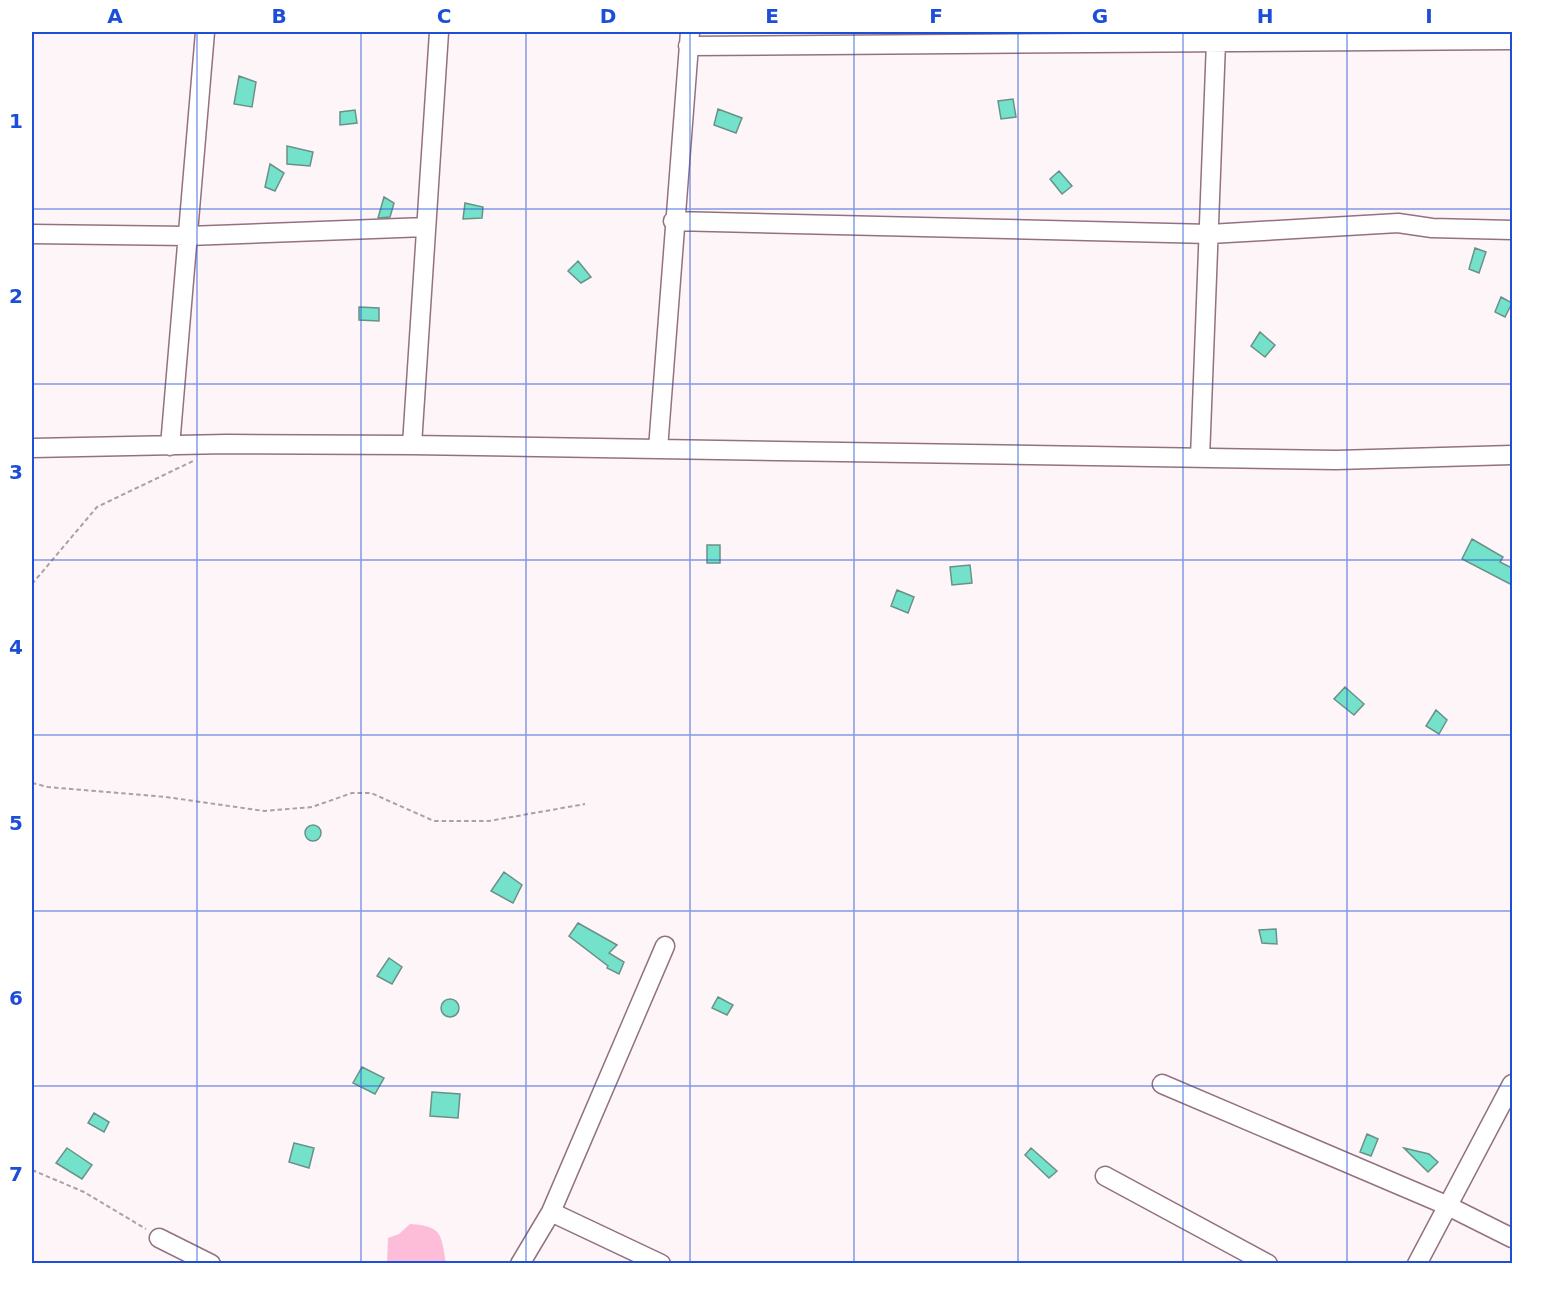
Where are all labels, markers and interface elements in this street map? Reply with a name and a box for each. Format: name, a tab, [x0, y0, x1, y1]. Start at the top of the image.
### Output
text: A	[107, 4, 123, 28]
text: B	[271, 4, 287, 28]
text: C	[437, 4, 451, 28]
text: D	[600, 4, 616, 28]
text: E	[765, 4, 779, 28]
text: F	[929, 4, 943, 28]
text: G	[1092, 4, 1108, 28]
text: H	[1257, 4, 1273, 28]
text: I	[1425, 4, 1433, 28]
text: 1	[9, 109, 23, 133]
text: 2	[9, 284, 23, 308]
text: 3	[9, 460, 23, 484]
text: 4	[9, 635, 23, 659]
text: 5	[9, 811, 23, 835]
text: 6	[9, 986, 23, 1010]
text: 7	[9, 1162, 23, 1186]

